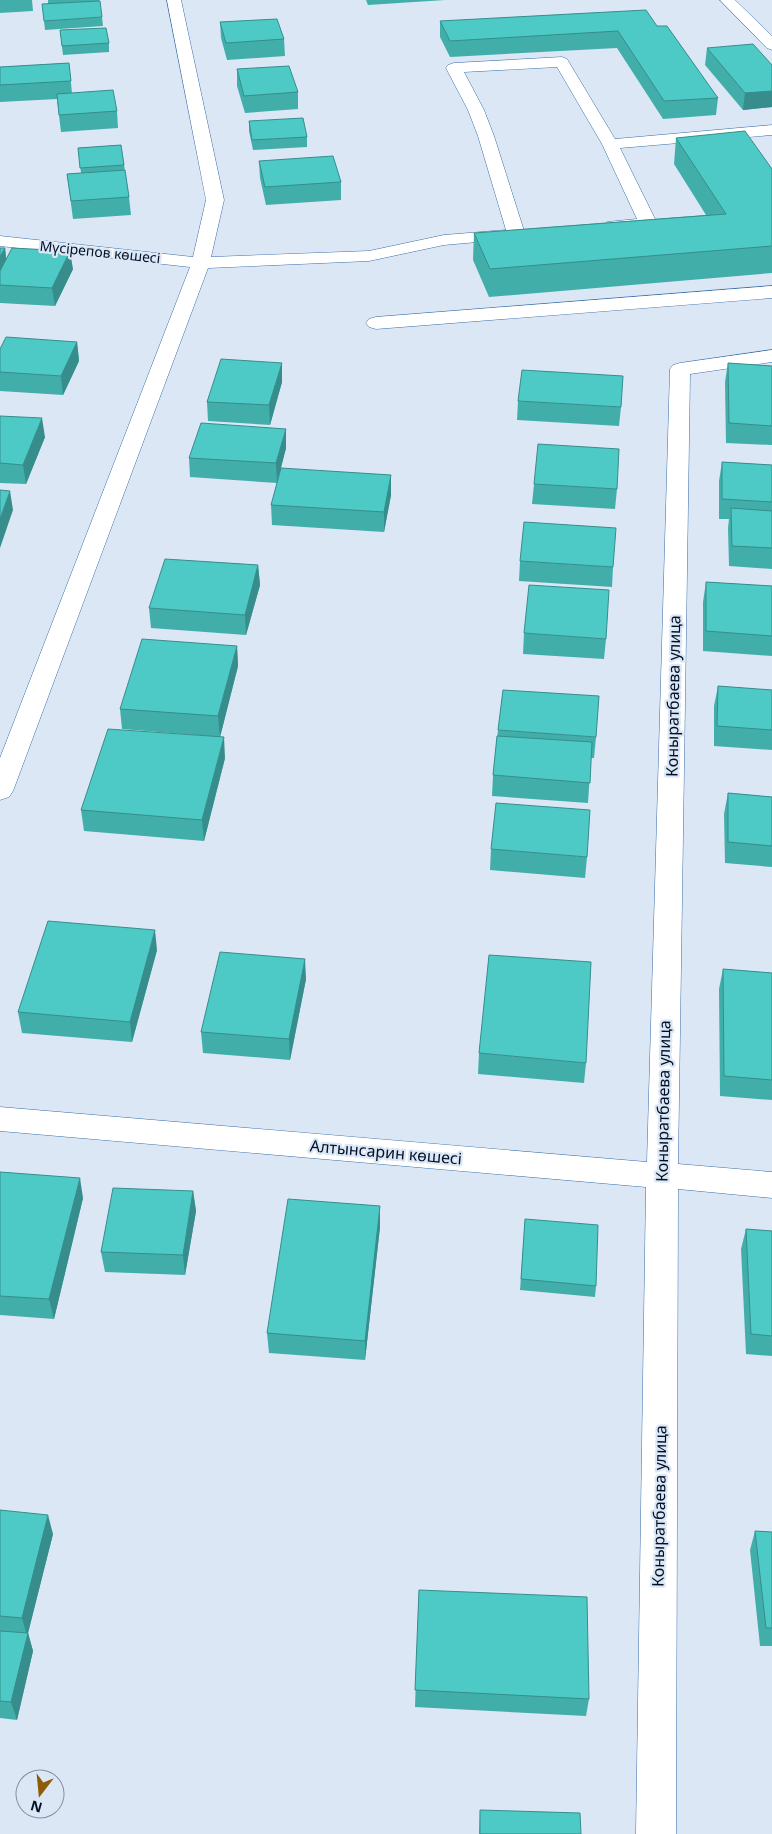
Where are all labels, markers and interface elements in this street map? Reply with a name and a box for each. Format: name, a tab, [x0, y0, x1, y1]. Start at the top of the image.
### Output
street label: Мүсірепов көшесі	[39, 236, 161, 267]
street label: Коныратбаева улица	[661, 615, 685, 777]
street label: Коныратбаева улица	[651, 1020, 675, 1182]
street label: Алтынсарин көшесі	[309, 1134, 463, 1170]
street label: Коныратбаева улица	[647, 1425, 671, 1587]
north arrow	[15, 1769, 65, 1819]
text: N	[28, 1796, 44, 1818]

